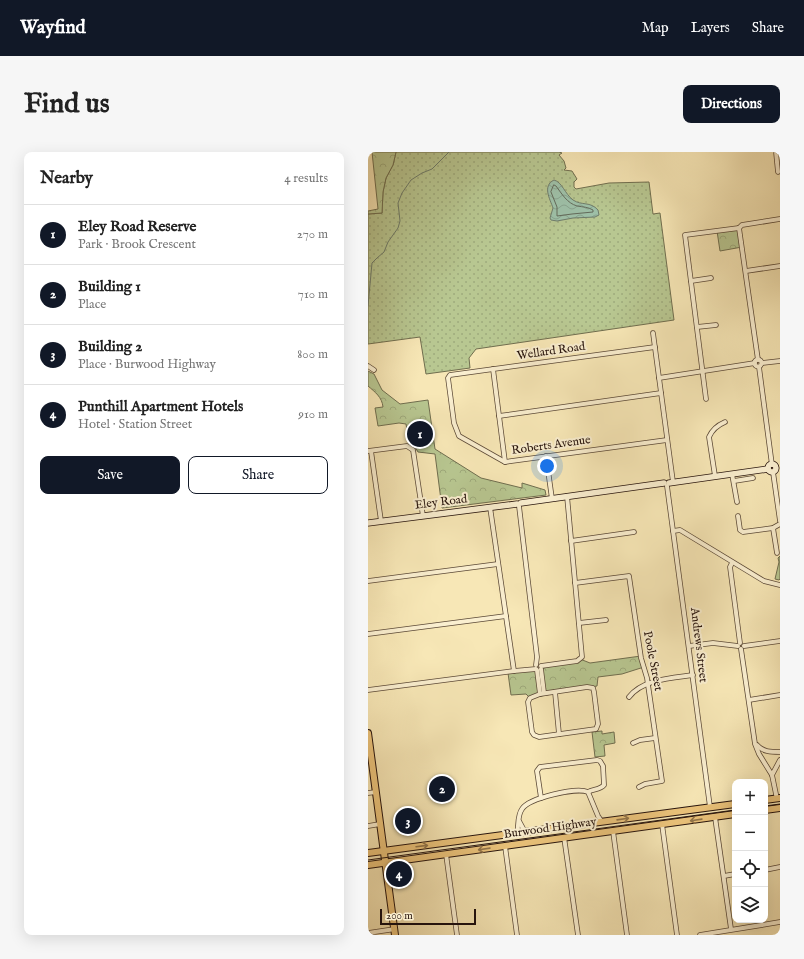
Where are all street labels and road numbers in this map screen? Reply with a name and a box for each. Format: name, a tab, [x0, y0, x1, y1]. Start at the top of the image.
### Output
street label: Wellard Road	[516, 339, 587, 363]
street label: Roberts Avenue	[511, 432, 592, 458]
street label: Eley Road	[414, 491, 469, 513]
street label: Andrews Street	[687, 606, 711, 683]
street label: Poole Street	[640, 630, 666, 692]
street label: Burwood Highway	[503, 814, 597, 842]

